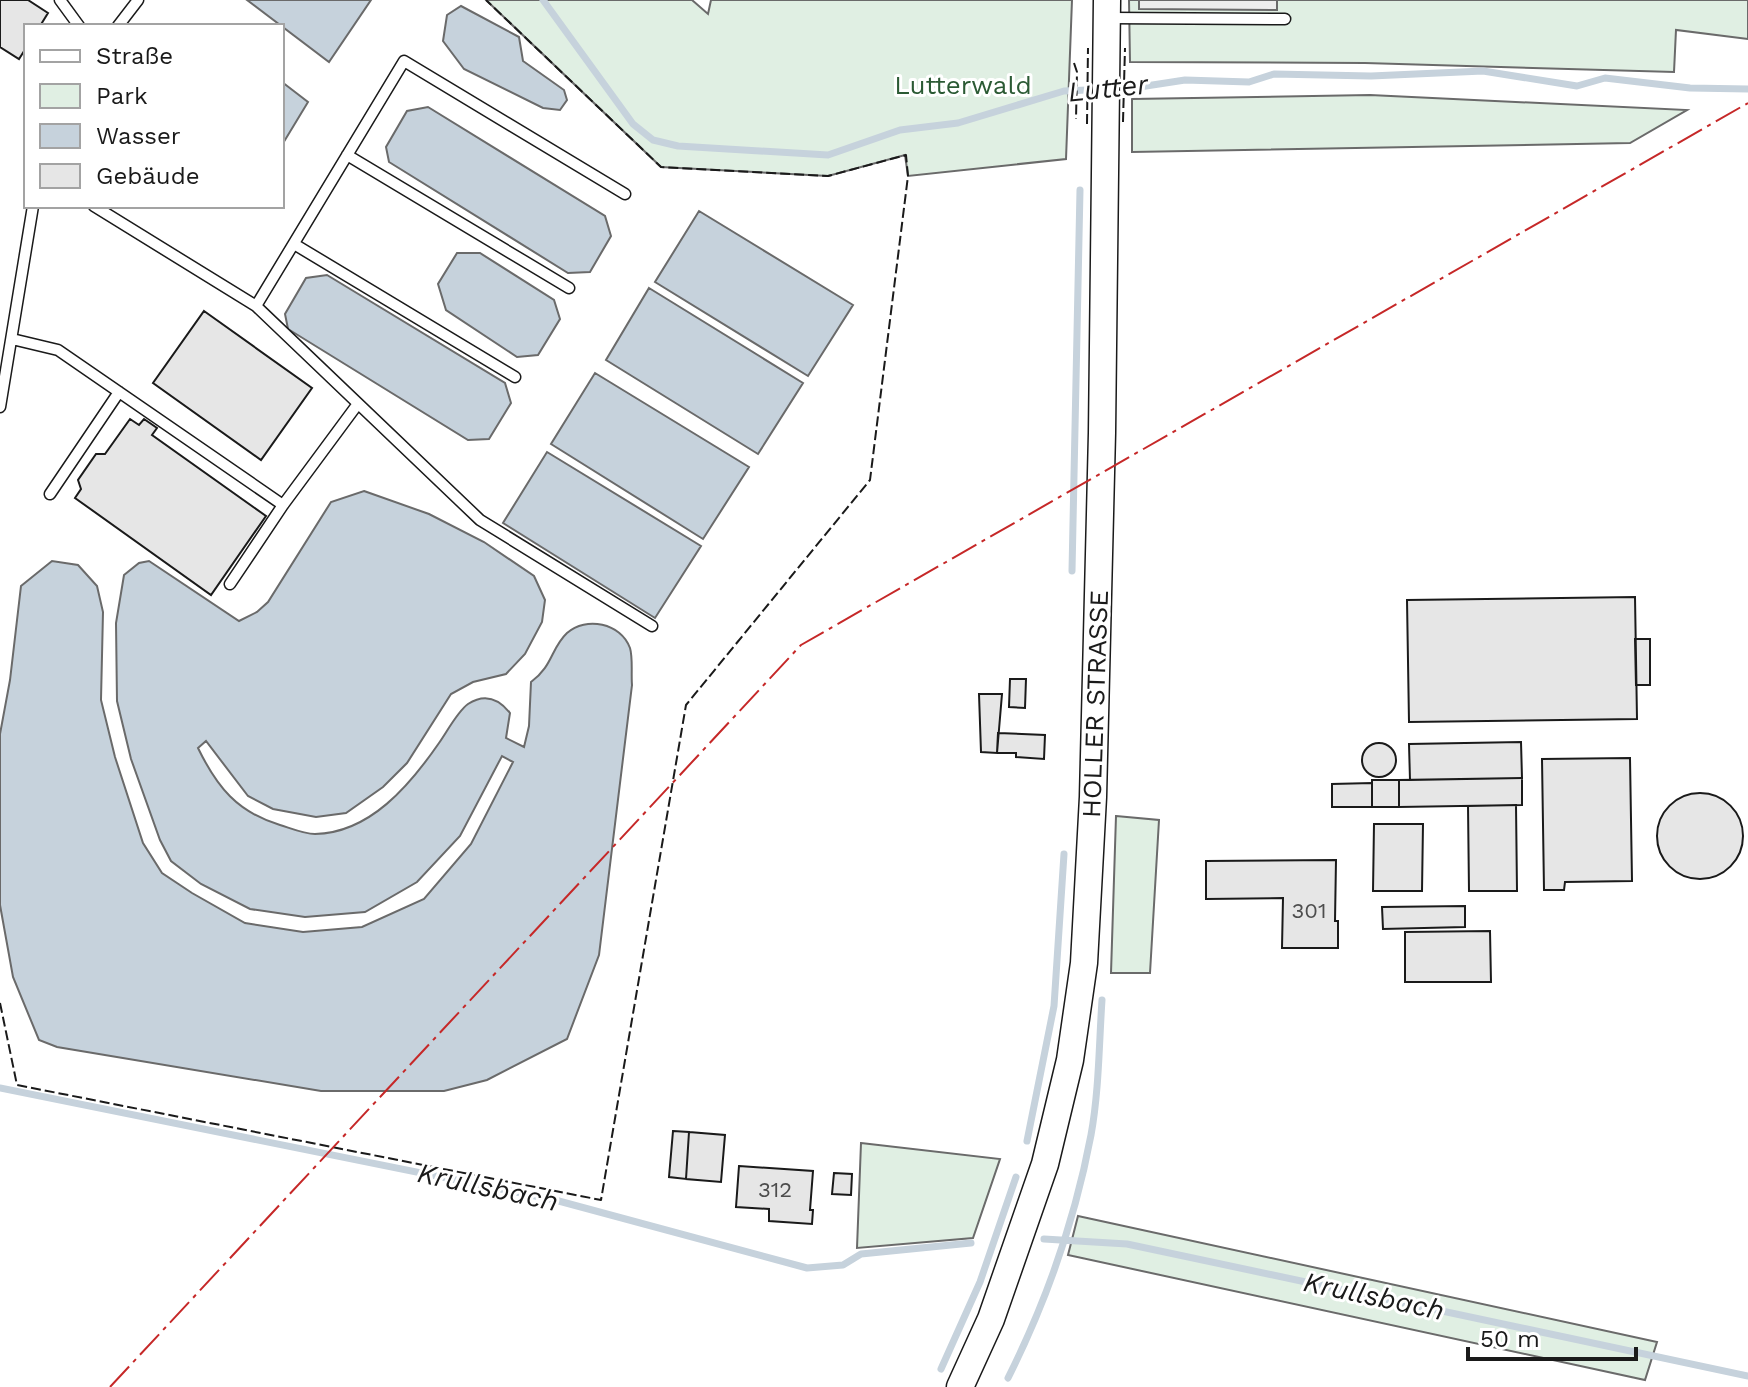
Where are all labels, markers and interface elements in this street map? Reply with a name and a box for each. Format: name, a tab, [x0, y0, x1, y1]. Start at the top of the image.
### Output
legend	[24, 24, 284, 208]
text: Straße	[96, 42, 173, 70]
water label: Lutter	[1066, 67, 1151, 109]
park label: Lutterwald	[894, 70, 1032, 100]
text: Park	[96, 82, 148, 110]
text: Wasser	[96, 122, 181, 150]
text: Gebäude	[96, 162, 200, 190]
street label: HOLLER STRASSE	[1076, 589, 1114, 819]
house number: 301	[1291, 898, 1327, 923]
water label: Krullsbach	[415, 1156, 561, 1218]
house number: 312	[758, 1177, 792, 1202]
water label: Krullsbach	[1301, 1265, 1447, 1327]
scale bar	[1468, 1311, 1636, 1361]
text: 50 m	[1480, 1325, 1540, 1353]

